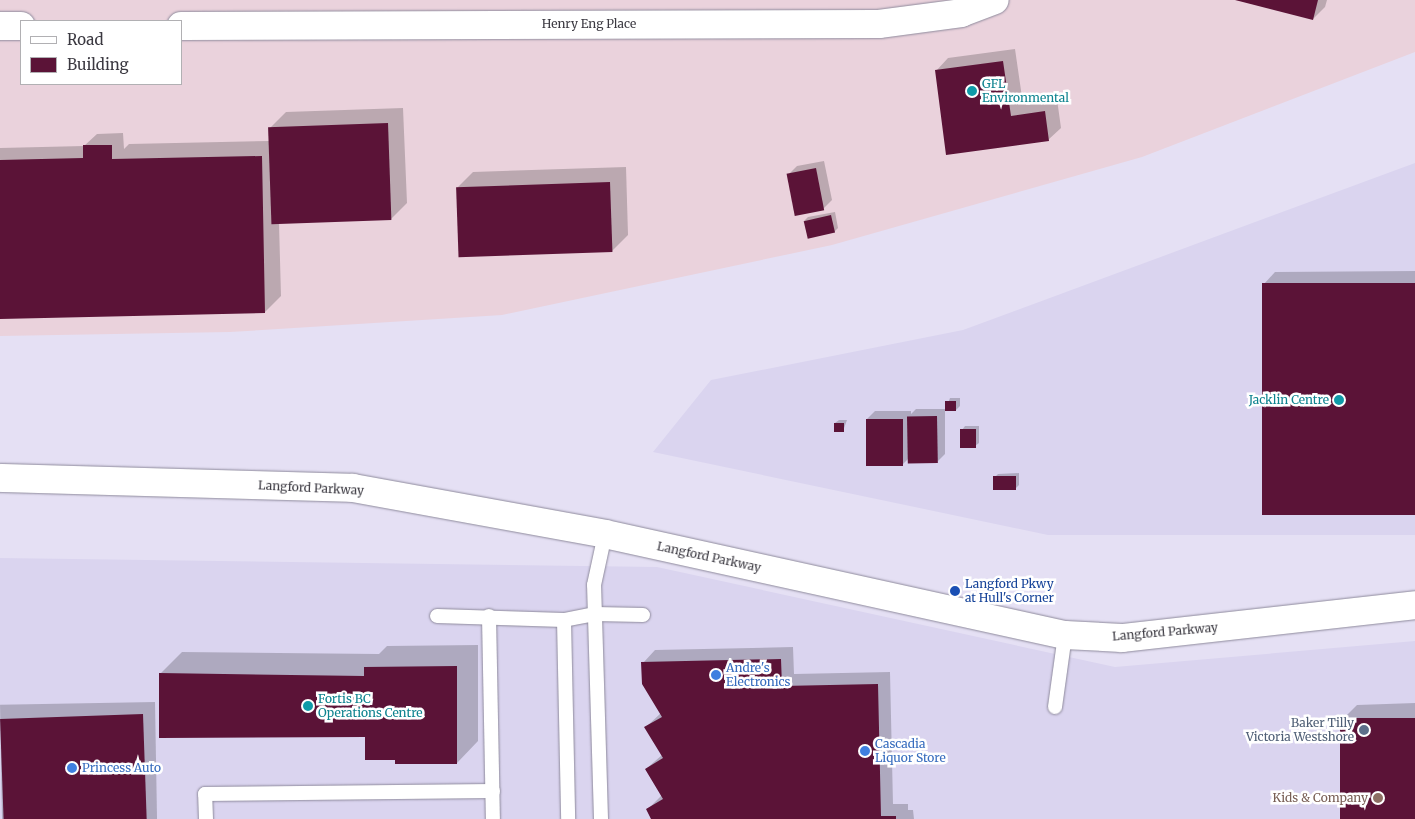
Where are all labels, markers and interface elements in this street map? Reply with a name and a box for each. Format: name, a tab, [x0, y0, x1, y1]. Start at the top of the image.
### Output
street label: Henry Eng Place	[542, 17, 636, 31]
legend	[20, 20, 182, 85]
text: Road	[67, 30, 103, 49]
text: Building	[67, 55, 129, 74]
place label: GFL Environmental	[982, 77, 1069, 105]
marker: GFL Environmental	[966, 85, 978, 97]
place label: Jacklin Centre	[1249, 393, 1329, 407]
marker: Jacklin Centre	[1333, 394, 1345, 406]
street label: Langford Parkway	[258, 478, 364, 498]
street label: Langford Parkway	[656, 539, 762, 575]
place label: Langford Pkwy at Hull's Corner	[965, 577, 1054, 605]
marker: Langford Pkwy at Hull's Corner	[949, 585, 961, 597]
street label: Langford Parkway	[1112, 620, 1218, 644]
place label: Andre's Electronics	[726, 661, 791, 689]
marker: Andre's Electronics	[710, 669, 722, 681]
place label: Fortis BC Operations Centre	[318, 692, 423, 720]
marker: Fortis BC Operations Centre	[302, 700, 314, 712]
place label: Baker Tilly Victoria Westshore	[1246, 716, 1354, 744]
marker: Baker Tilly Victoria Westshore	[1358, 724, 1370, 736]
place label: Cascadia Liquor Store	[875, 737, 946, 765]
marker: Cascadia Liquor Store	[859, 745, 871, 757]
place label: Princess Auto	[82, 761, 161, 775]
marker: Princess Auto	[66, 762, 78, 774]
place label: Kids & Company	[1273, 791, 1368, 805]
marker: Kids & Company	[1372, 792, 1384, 804]

